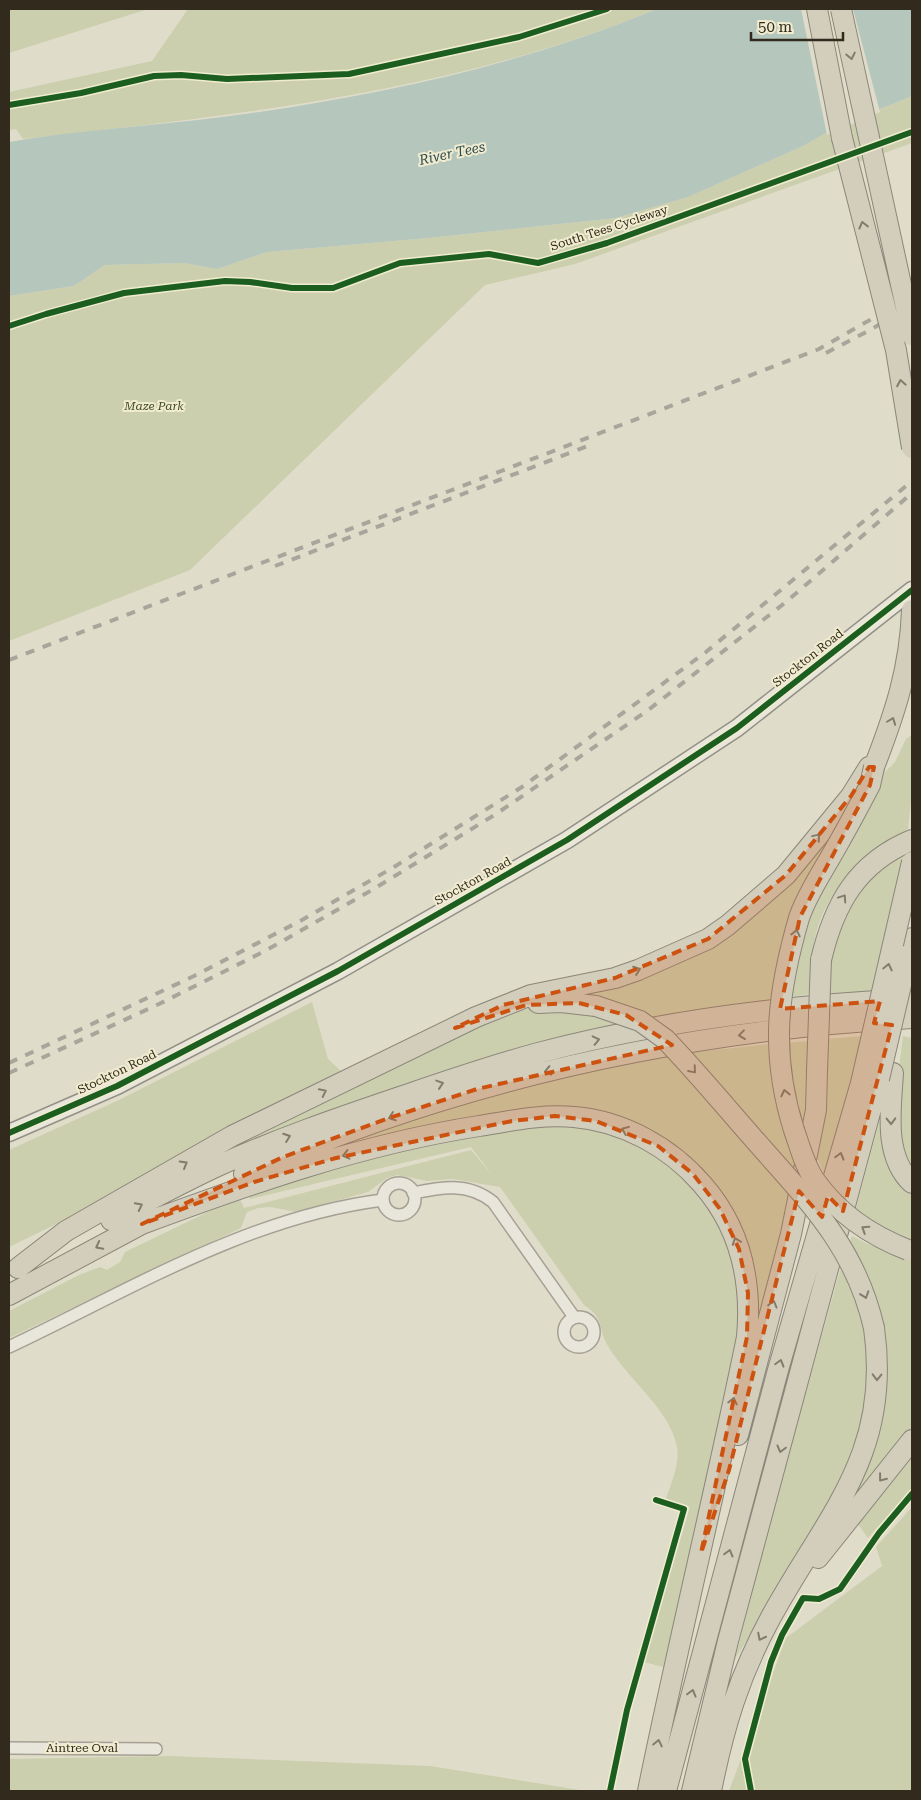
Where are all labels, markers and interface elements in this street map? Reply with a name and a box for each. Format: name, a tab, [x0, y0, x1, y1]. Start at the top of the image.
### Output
scale bar	[751, 10, 844, 42]
text: 50 m	[758, 18, 793, 36]
one-way arrow	[845, 52, 856, 61]
water label: River Tees	[416, 138, 487, 168]
street label: South Tees Cycleway	[549, 202, 670, 254]
one-way arrow	[858, 221, 869, 230]
one-way arrow	[897, 379, 907, 387]
park label: Maze Park	[123, 399, 184, 413]
street label: Stockton Road	[770, 626, 846, 690]
one-way arrow	[886, 717, 896, 726]
one-way arrow	[811, 834, 819, 843]
street label: Stockton Road	[432, 854, 514, 908]
one-way arrow	[837, 894, 847, 903]
one-way arrow	[790, 929, 801, 938]
one-way arrow	[882, 962, 893, 971]
one-way arrow	[632, 966, 640, 976]
one-way arrow	[738, 1029, 746, 1039]
one-way arrow	[592, 1035, 601, 1046]
street label: Stockton Road	[76, 1047, 159, 1097]
one-way arrow	[687, 1064, 696, 1073]
one-way arrow	[543, 1065, 552, 1076]
one-way arrow	[435, 1080, 444, 1090]
one-way arrow	[318, 1088, 327, 1098]
one-way arrow	[780, 1089, 791, 1098]
one-way arrow	[388, 1111, 397, 1121]
one-way arrow	[886, 1118, 896, 1126]
one-way arrow	[621, 1125, 630, 1136]
one-way arrow	[282, 1133, 290, 1143]
one-way arrow	[342, 1150, 350, 1160]
one-way arrow	[834, 1152, 844, 1161]
one-way arrow	[178, 1160, 187, 1170]
one-way arrow	[134, 1202, 143, 1212]
one-way arrow	[861, 1226, 870, 1235]
one-way arrow	[732, 1238, 742, 1246]
one-way arrow	[96, 1240, 105, 1250]
one-way arrow	[859, 1290, 869, 1298]
one-way arrow	[767, 1301, 777, 1309]
one-way arrow	[775, 1359, 785, 1367]
one-way arrow	[872, 1373, 883, 1381]
one-way arrow	[727, 1396, 738, 1405]
one-way arrow	[776, 1445, 786, 1453]
one-way arrow	[879, 1472, 888, 1482]
one-way arrow	[724, 1550, 734, 1558]
one-way arrow	[757, 1632, 767, 1641]
one-way arrow	[686, 1689, 697, 1698]
one-way arrow	[652, 1739, 663, 1748]
street label: Aintree Oval	[46, 1741, 118, 1755]

